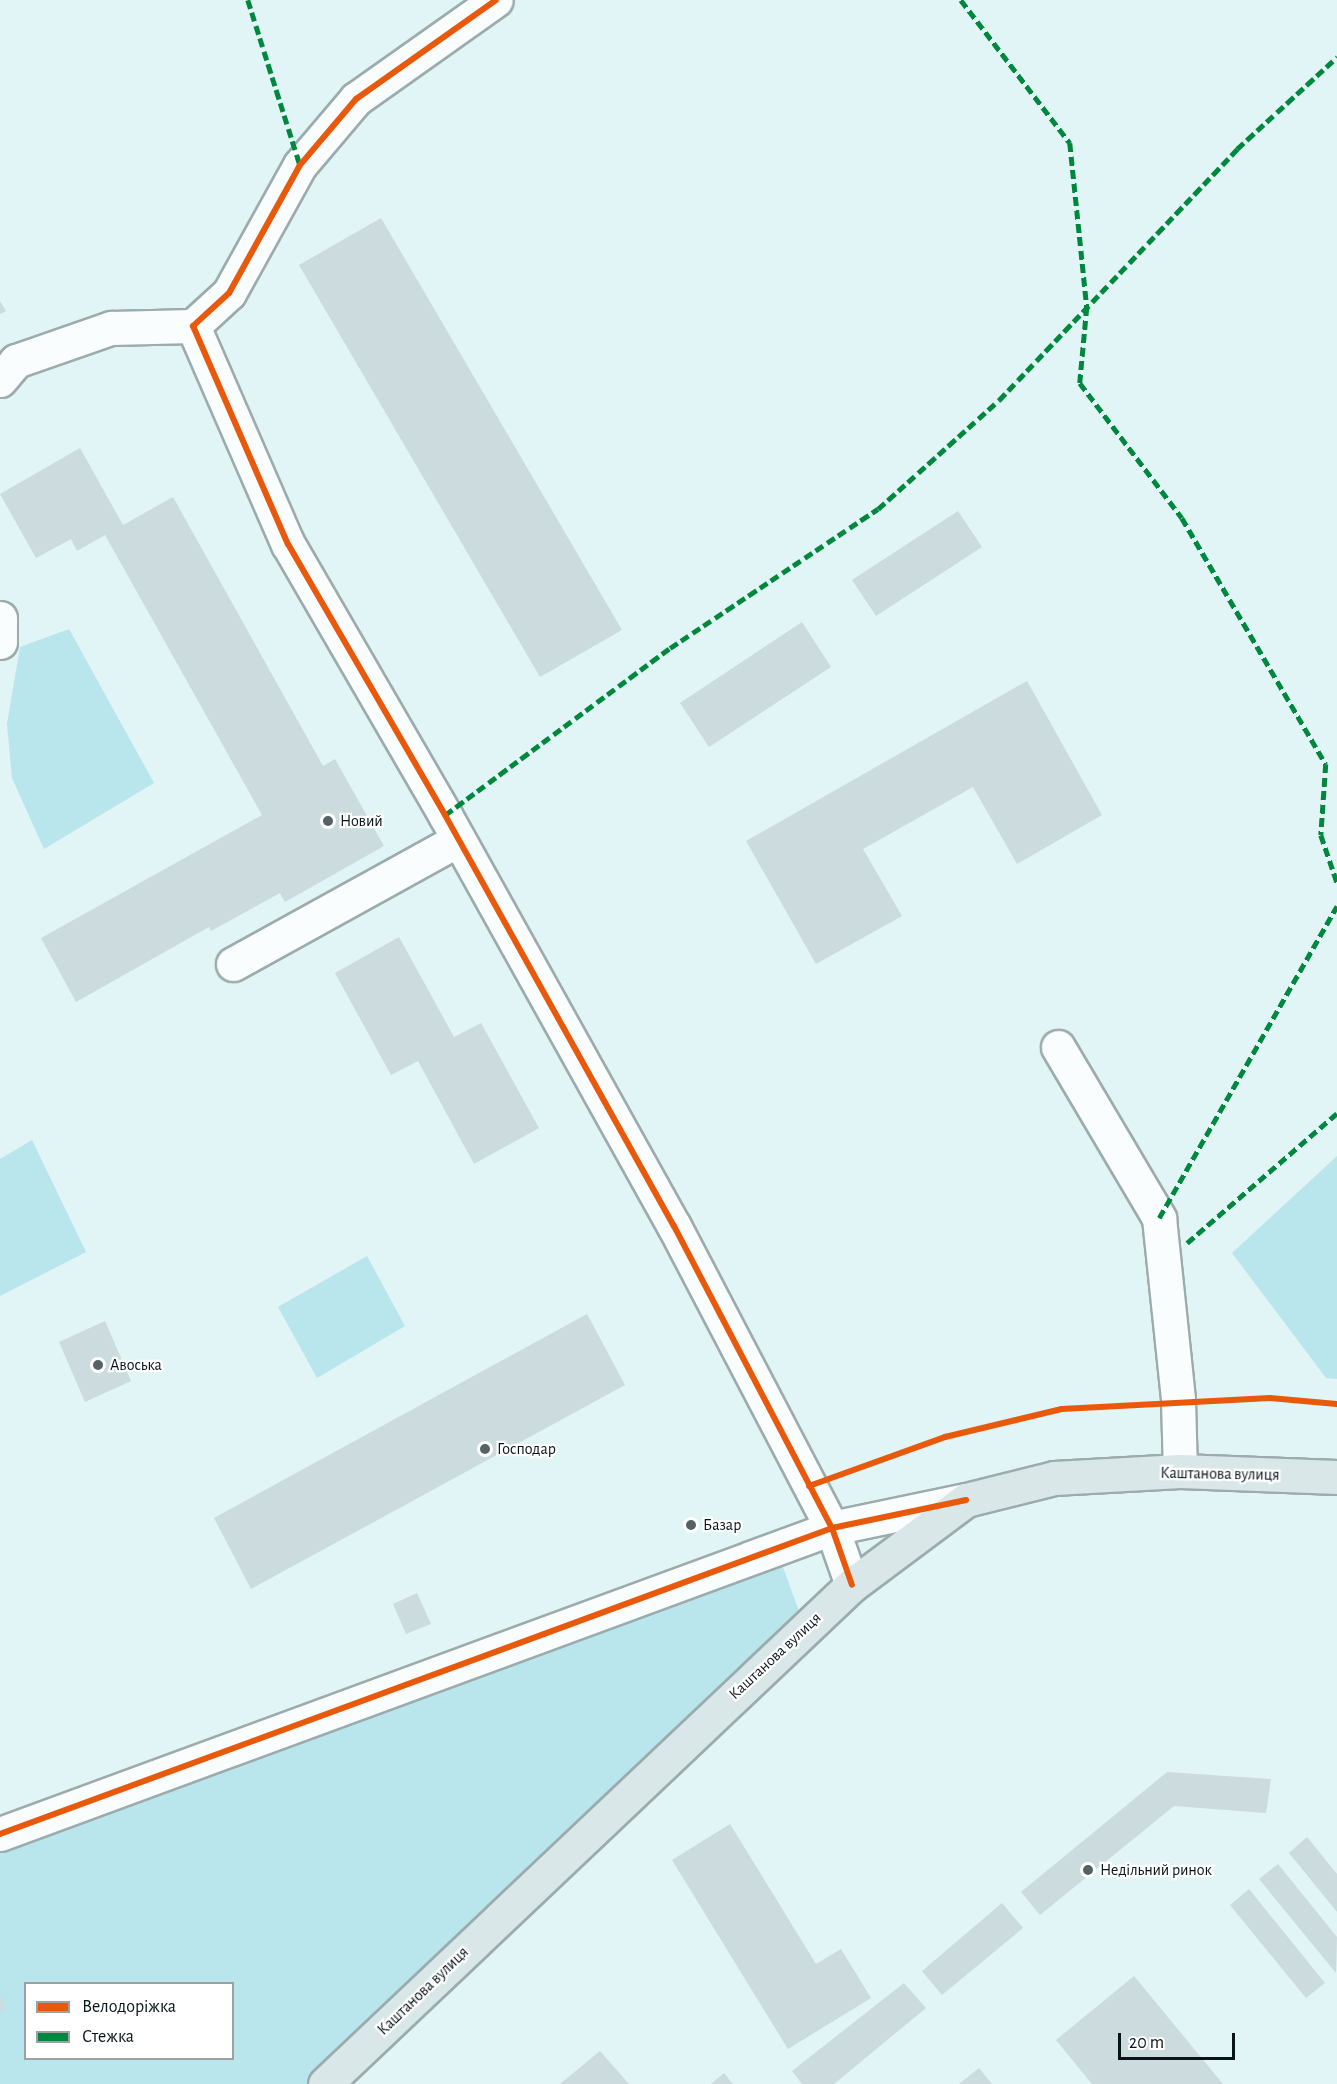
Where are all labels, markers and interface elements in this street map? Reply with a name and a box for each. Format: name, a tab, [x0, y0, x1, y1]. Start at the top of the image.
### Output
place label: Новий	[340, 811, 383, 831]
marker: Новий	[321, 814, 335, 828]
place label: Авоська	[110, 1355, 162, 1375]
marker: Авоська	[91, 1358, 105, 1372]
place label: Господар	[497, 1439, 556, 1459]
marker: Господар	[478, 1442, 492, 1456]
street label: Каштанова вулиця	[1160, 1463, 1280, 1485]
place label: Базар	[703, 1515, 741, 1535]
marker: Базар	[684, 1518, 698, 1532]
street label: Каштанова вулиця	[725, 1608, 825, 1704]
place label: Недільний ринок	[1100, 1860, 1212, 1880]
marker: Недільний ринок	[1081, 1863, 1095, 1877]
street label: Каштанова вулиця	[373, 1943, 473, 2039]
legend	[24, 1982, 234, 2060]
text: Велодоріжка	[82, 1998, 176, 2016]
scale bar	[1121, 2021, 1238, 2059]
text: Стежка	[82, 2028, 134, 2046]
text: 20 m	[1129, 2034, 1164, 2052]

